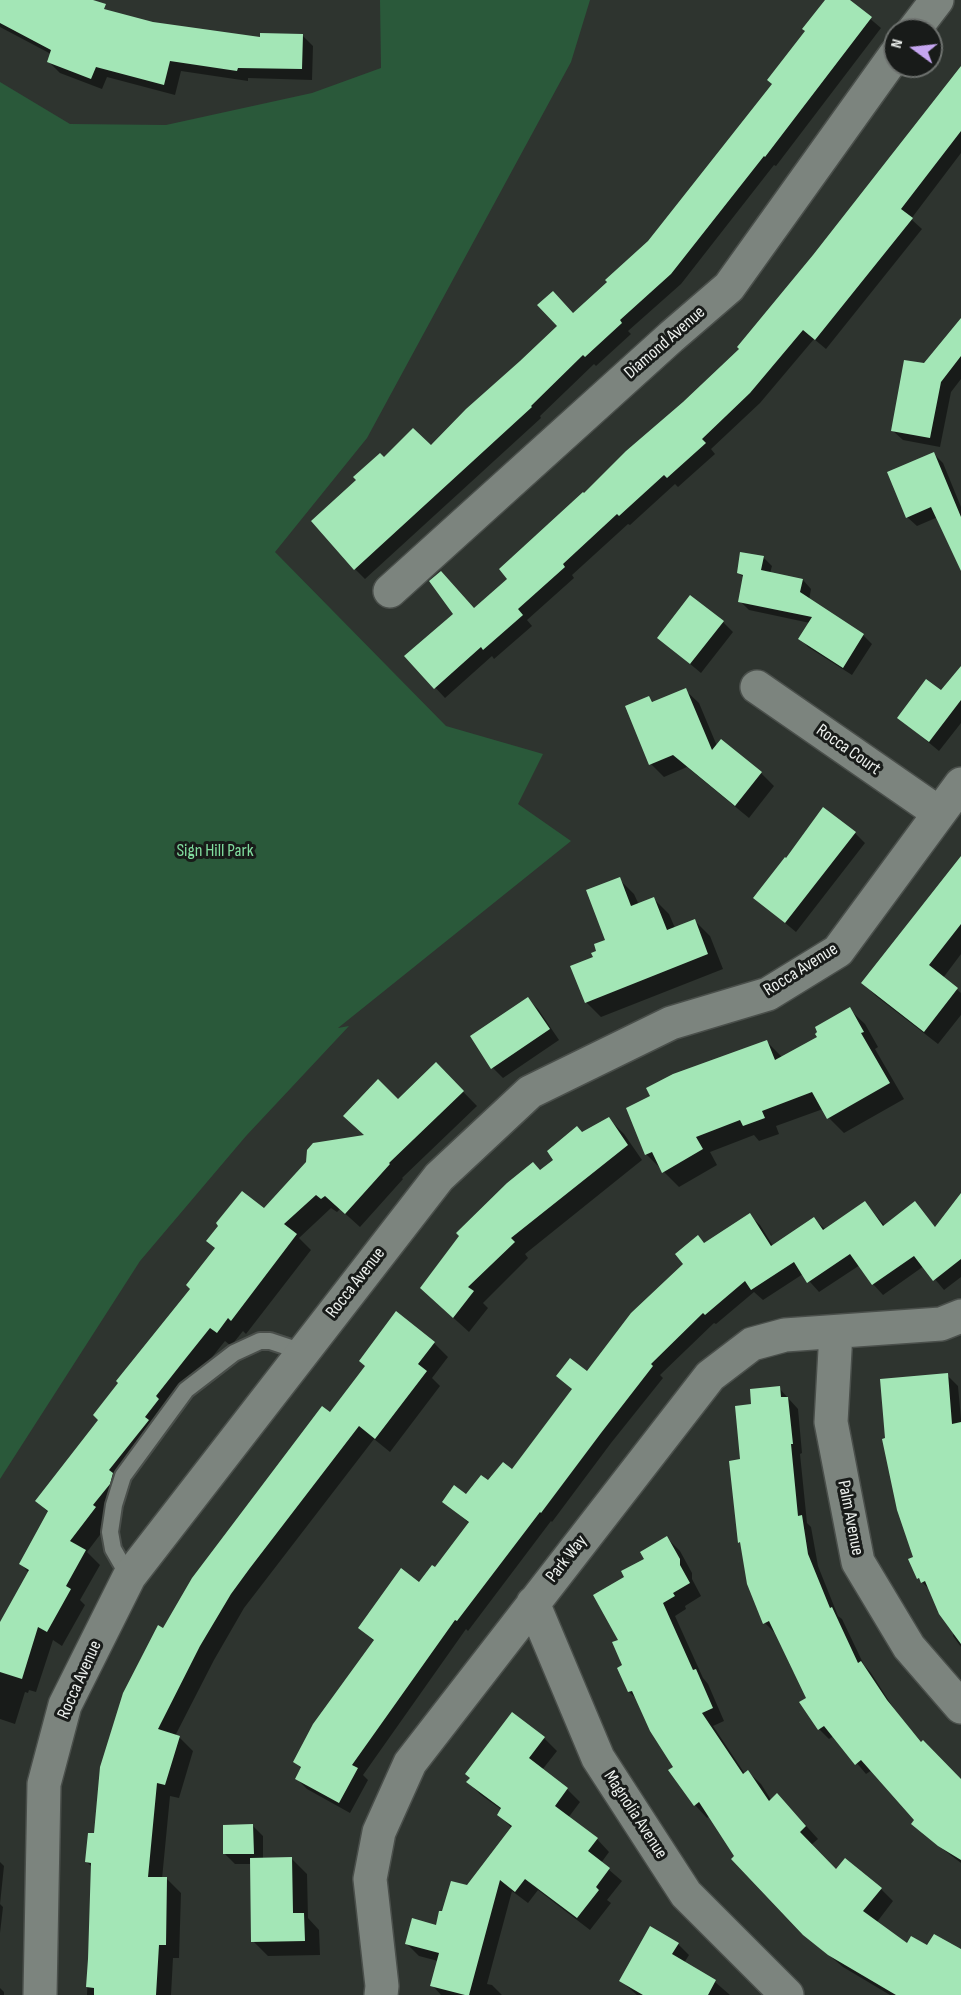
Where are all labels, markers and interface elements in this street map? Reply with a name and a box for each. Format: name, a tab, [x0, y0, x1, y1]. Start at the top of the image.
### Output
north arrow	[883, 18, 943, 78]
text: N	[887, 37, 907, 50]
street label: Diamond Avenue	[620, 302, 710, 384]
street label: Rocca Court	[812, 720, 884, 780]
park label: Sign Hill Park	[176, 840, 254, 862]
street label: Rocca Avenue	[760, 939, 842, 1001]
street label: Rocca Avenue	[322, 1243, 390, 1323]
street label: Palm Avenue	[832, 1479, 868, 1557]
street label: Park Way	[542, 1531, 592, 1587]
street label: Rocca Avenue	[53, 1637, 107, 1723]
street label: Magnolia Avenue	[598, 1767, 672, 1863]

